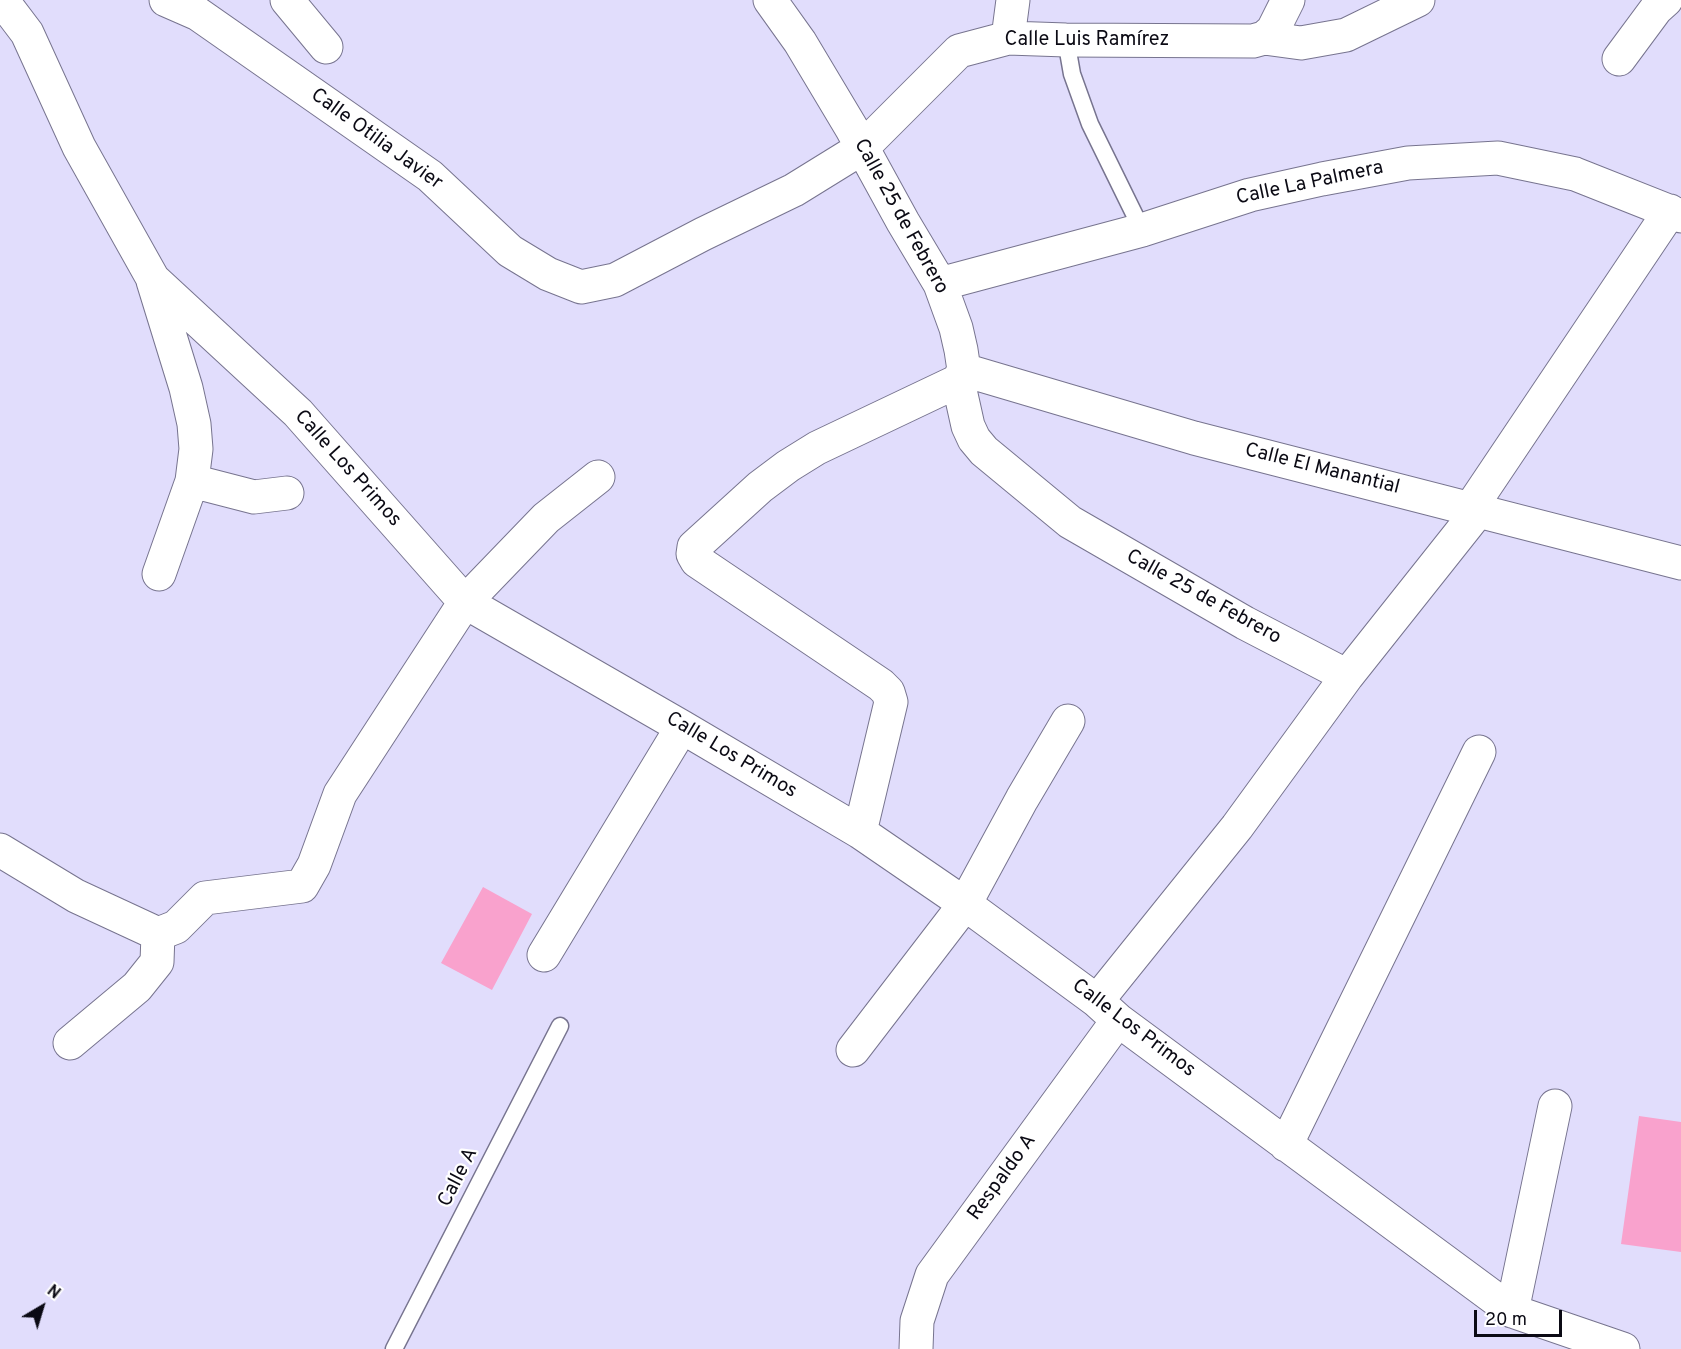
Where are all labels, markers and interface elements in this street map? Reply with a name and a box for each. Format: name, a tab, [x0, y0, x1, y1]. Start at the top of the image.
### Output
street label: Calle Luis Ramírez	[1005, 29, 1169, 53]
street label: Calle Otilia Javier	[305, 84, 447, 196]
street label: Calle 25 de Febrero	[847, 135, 953, 299]
street label: Calle La Palmera	[1234, 157, 1386, 211]
street label: Calle Los Primos	[288, 406, 406, 532]
street label: Calle El Manantial	[1242, 439, 1402, 501]
street label: Calle 25 de Febrero	[1121, 545, 1285, 651]
street label: Calle Los Primos	[661, 707, 801, 805]
street label: Calle Los Primos	[1066, 975, 1200, 1083]
street label: Respaldo A	[964, 1130, 1042, 1226]
street label: Calle A	[434, 1144, 484, 1212]
north arrow	[12, 1277, 72, 1337]
text: N	[42, 1281, 64, 1304]
scale bar	[1477, 1298, 1566, 1336]
text: 20 m	[1485, 1309, 1527, 1332]

